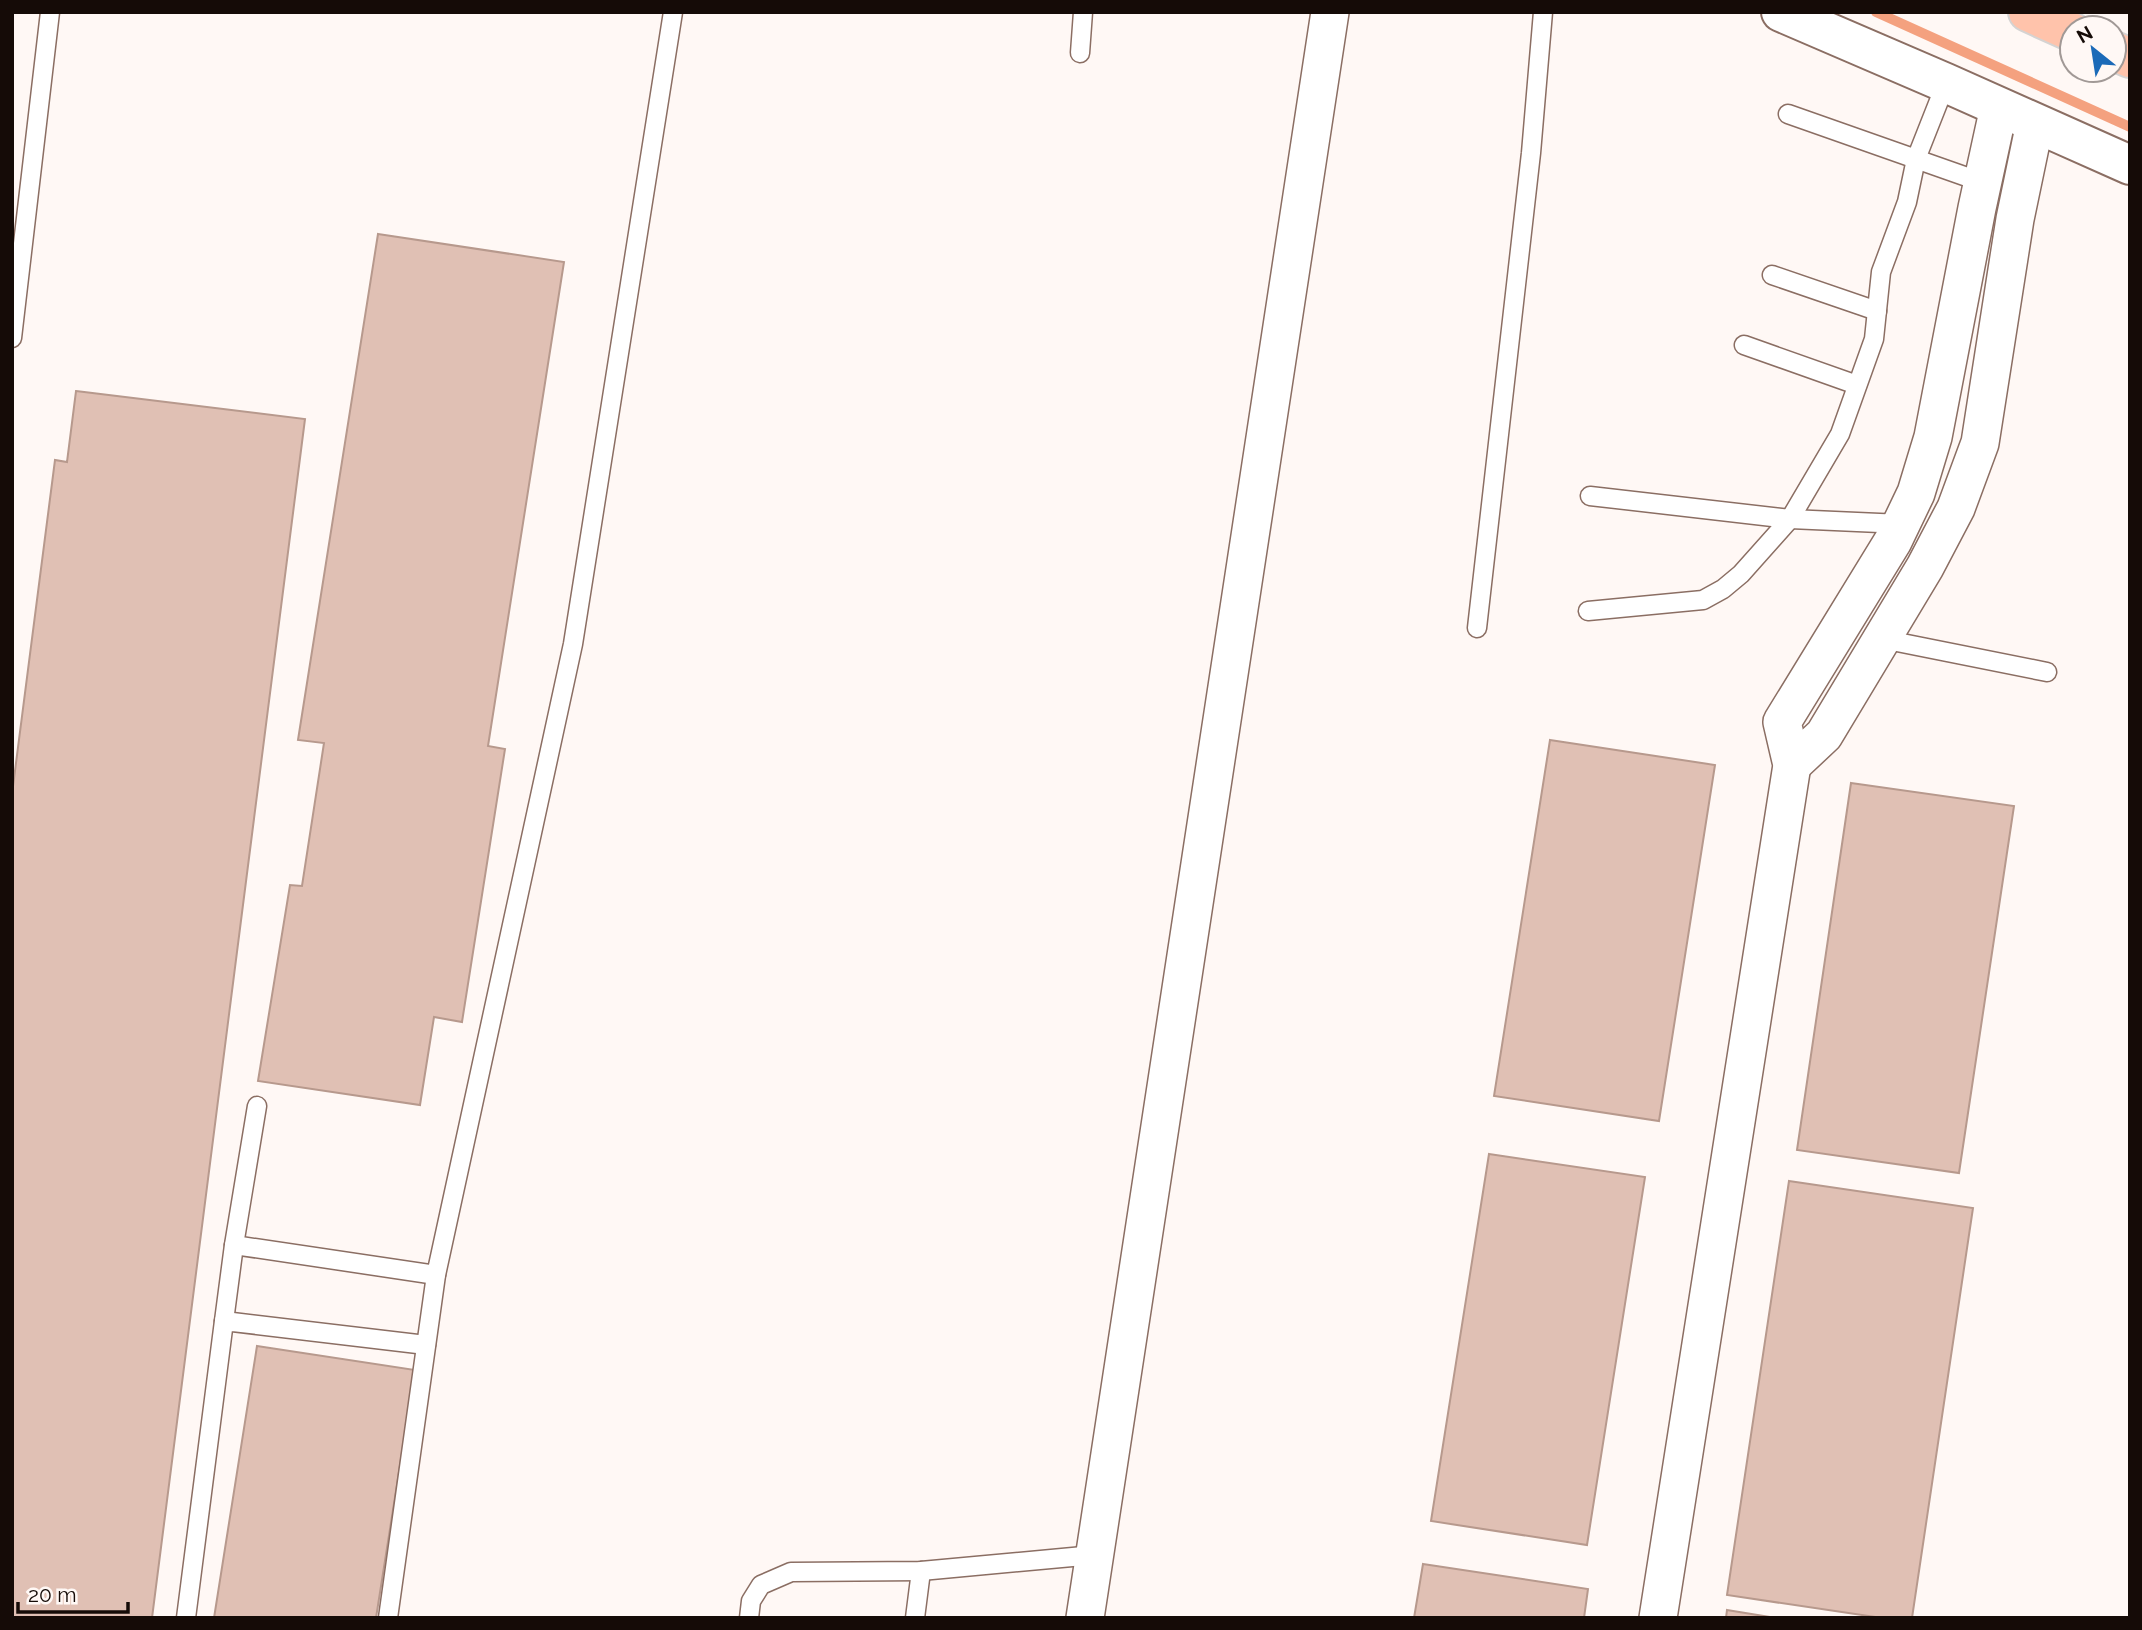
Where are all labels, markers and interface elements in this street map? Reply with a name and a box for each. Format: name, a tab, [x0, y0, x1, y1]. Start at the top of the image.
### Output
north arrow	[2058, 14, 2128, 84]
text: N	[2073, 21, 2096, 47]
scale bar	[18, 1570, 128, 1614]
text: 20 m	[28, 1582, 76, 1607]

